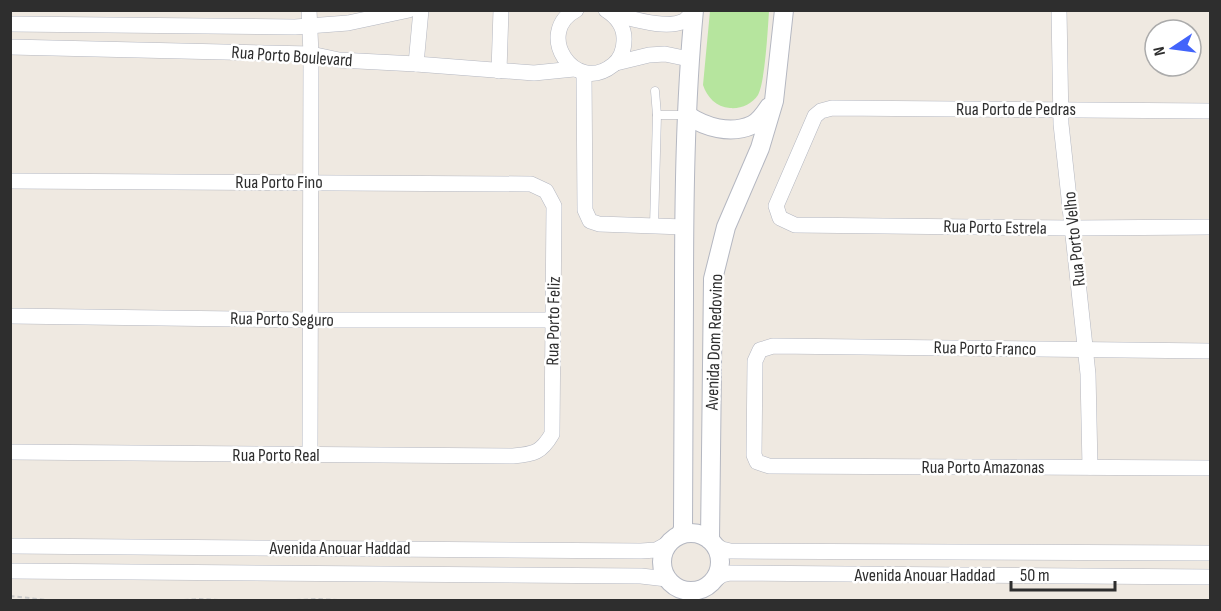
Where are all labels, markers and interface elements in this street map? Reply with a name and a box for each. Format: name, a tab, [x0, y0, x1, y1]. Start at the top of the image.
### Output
north arrow	[1143, 18, 1203, 78]
street label: Rua Porto Boulevard	[231, 42, 353, 71]
text: N	[1150, 45, 1170, 57]
street label: Rua Porto de Pedras	[956, 99, 1076, 120]
street label: Rua Porto Fino	[235, 172, 323, 193]
street label: Rua Porto Velho	[1059, 191, 1090, 287]
street label: Rua Porto Estrela	[943, 216, 1047, 239]
street label: Avenida Dom Redovino	[702, 274, 727, 411]
street label: Rua Porto Feliz	[542, 276, 565, 366]
street label: Rua Porto Seguro	[230, 308, 334, 331]
street label: Rua Porto Franco	[933, 337, 1037, 360]
street label: Rua Porto Real	[232, 445, 320, 466]
street label: Rua Porto Amazonas	[921, 457, 1045, 478]
street label: Avenida Anouar Haddad	[268, 538, 411, 559]
scale bar	[1011, 554, 1114, 592]
street label: Avenida Anouar Haddad	[853, 565, 996, 586]
text: 50 m	[1020, 565, 1050, 586]

